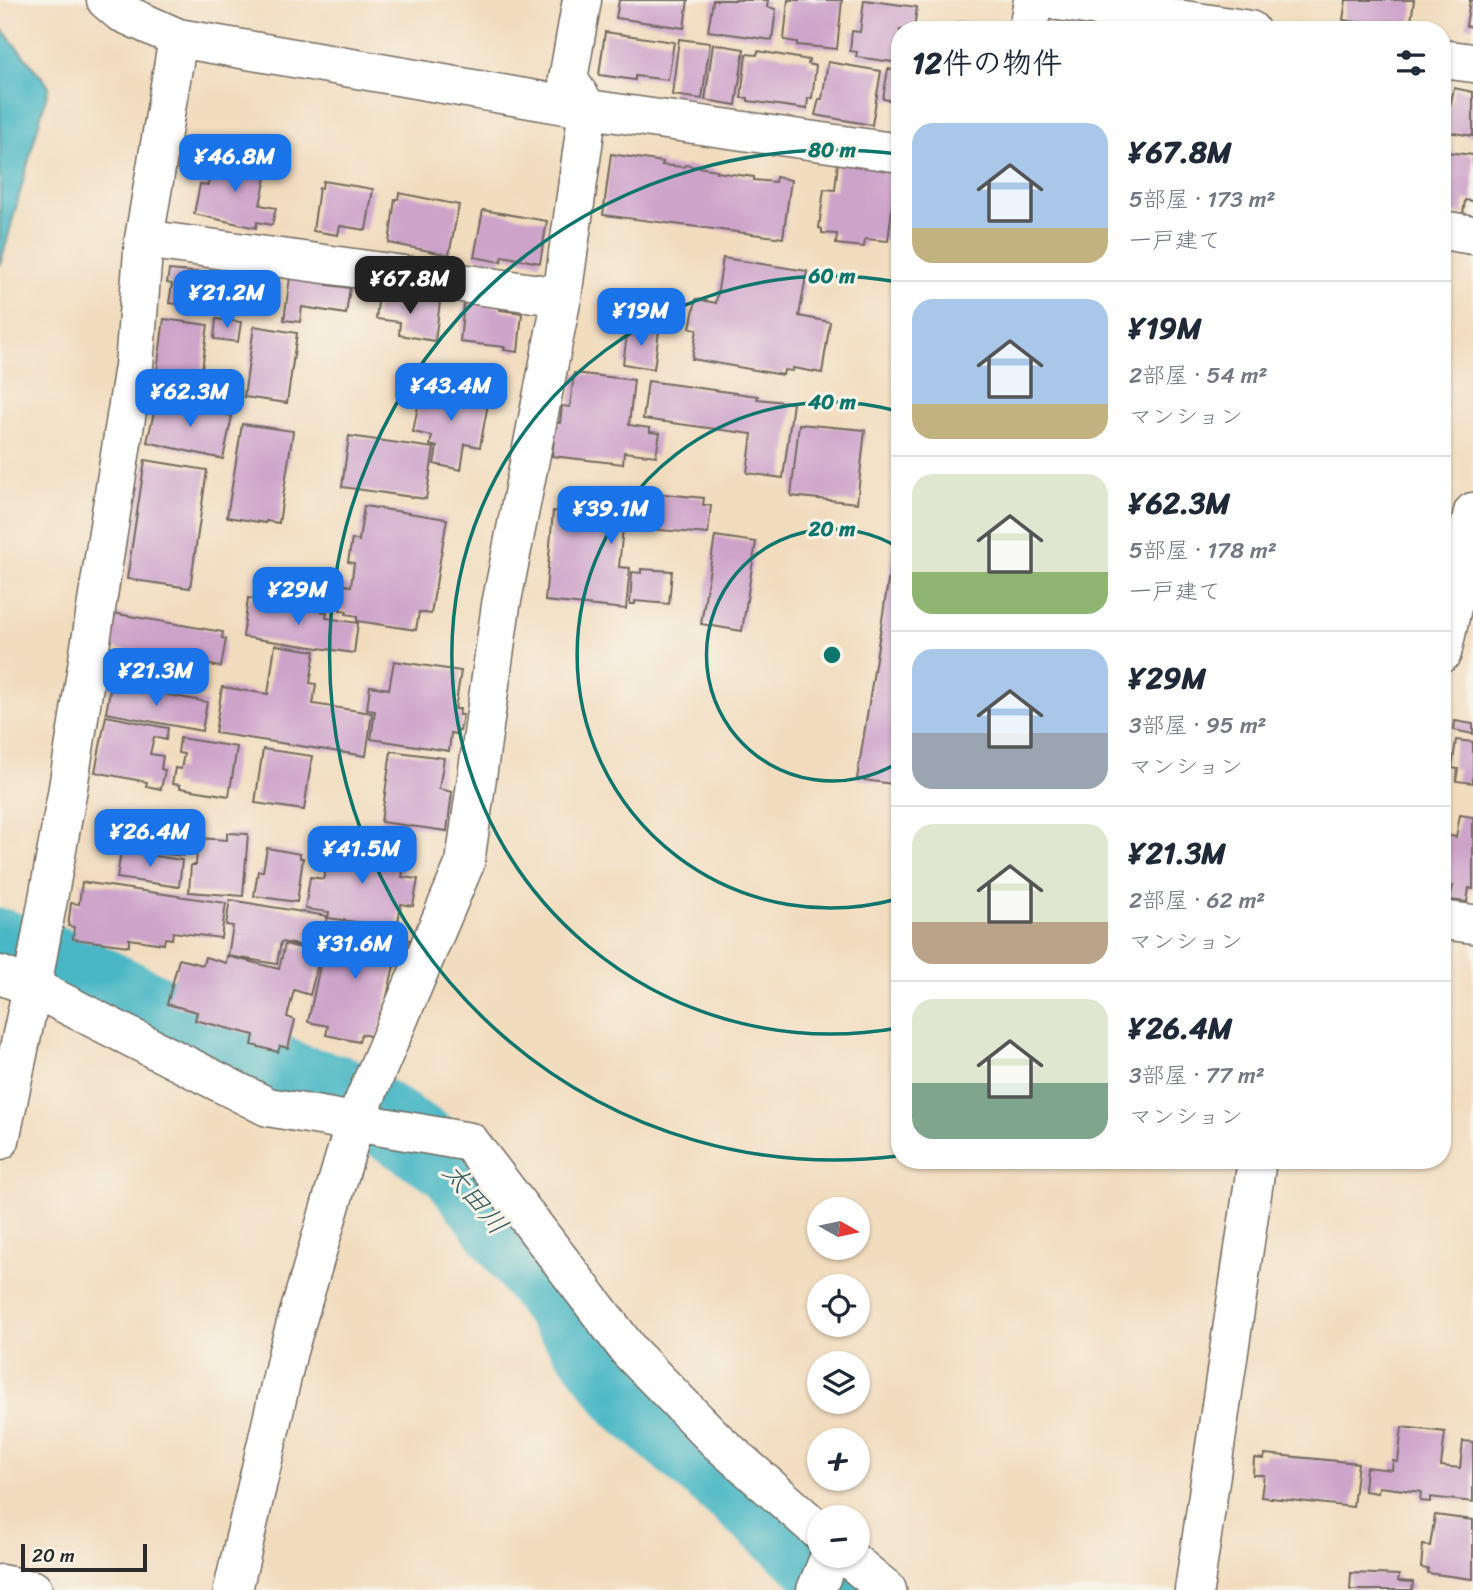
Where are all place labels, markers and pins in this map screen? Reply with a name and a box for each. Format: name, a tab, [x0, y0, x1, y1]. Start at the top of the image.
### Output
pin: ¥46.8M	[178, 134, 292, 194]
pin: ¥67.8M	[353, 256, 467, 316]
pin: ¥21.2M	[170, 270, 284, 330]
pin: ¥19M	[600, 288, 682, 348]
pin: ¥43.4M	[394, 364, 508, 423]
pin: ¥62.3M	[133, 370, 247, 429]
pin: ¥39.1M	[554, 486, 668, 546]
pin: ¥29M	[257, 568, 339, 627]
centre of rings	[820, 643, 844, 667]
pin: ¥21.3M	[99, 648, 213, 708]
pin: ¥26.4M	[93, 810, 207, 869]
pin: ¥41.5M	[305, 826, 419, 886]
pin: ¥31.6M	[298, 922, 412, 981]

